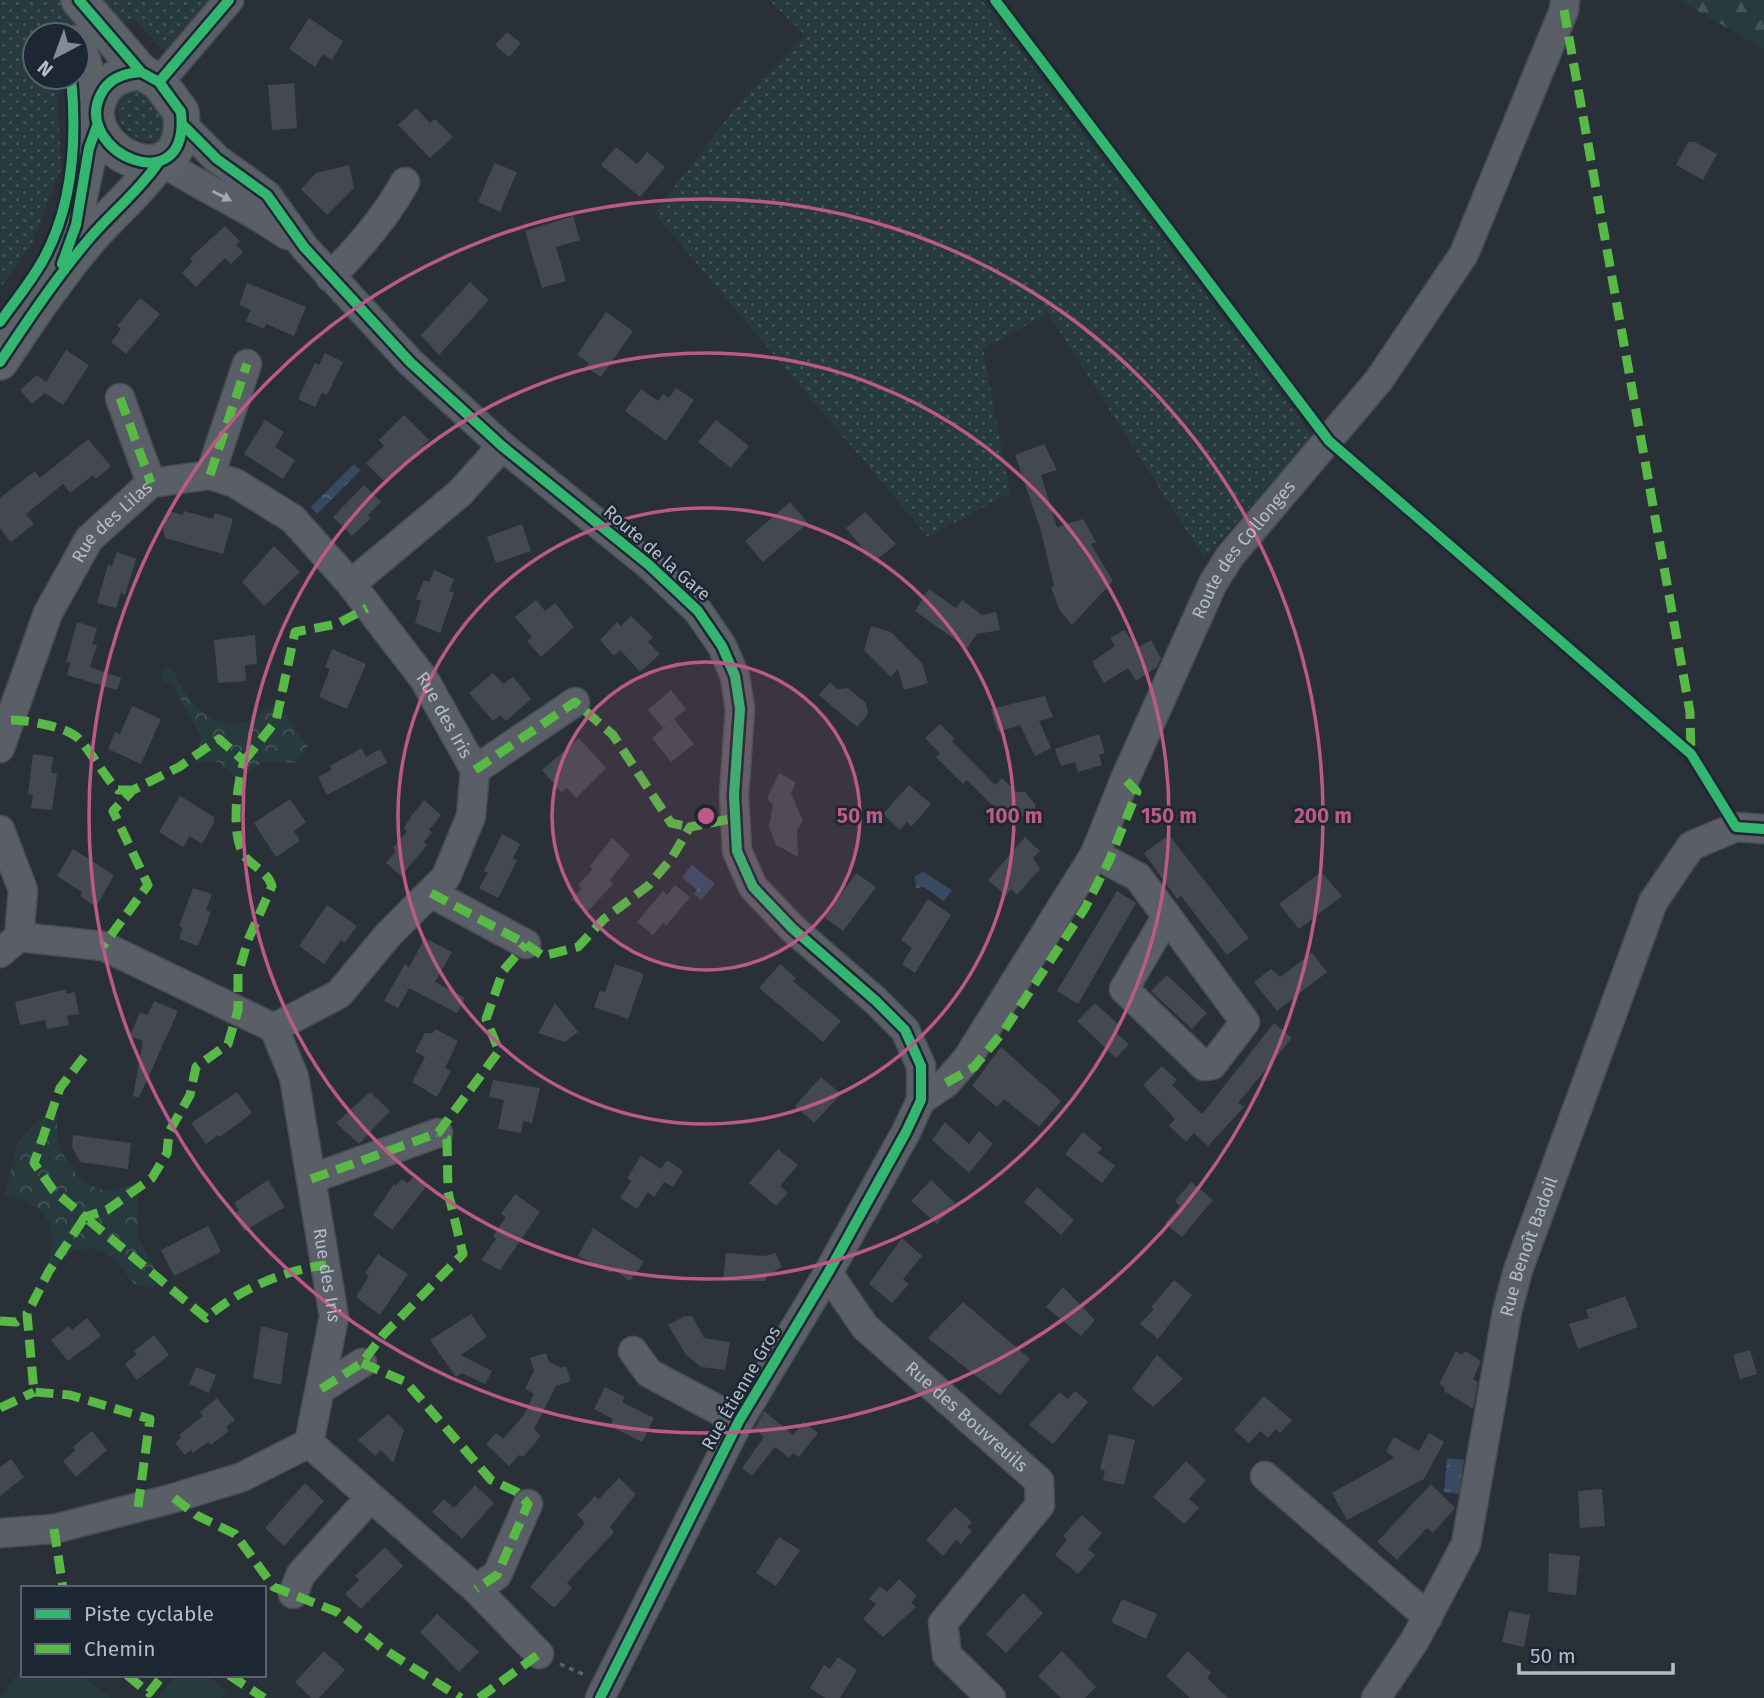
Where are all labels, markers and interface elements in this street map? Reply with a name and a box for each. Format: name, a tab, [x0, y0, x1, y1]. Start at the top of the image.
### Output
north arrow	[21, 21, 91, 91]
text: N	[33, 56, 57, 81]
one-way arrow	[212, 191, 232, 202]
street label: Rue des Lilas	[67, 476, 157, 567]
street label: Route des Collonges	[1187, 476, 1300, 622]
street label: Route de la Gare	[599, 500, 715, 606]
street label: Rue des Iris	[412, 667, 477, 762]
text: 50 m	[837, 803, 883, 829]
text: 100 m	[985, 803, 1043, 829]
text: 150 m	[1141, 803, 1197, 829]
text: 200 m	[1294, 803, 1352, 829]
centre of rings	[694, 804, 718, 828]
street label: Rue Benoît Badoil	[1495, 1174, 1562, 1319]
street label: Rue des Iris	[308, 1226, 345, 1325]
street label: Rue Étienne Gros	[696, 1322, 785, 1454]
street label: Rue des Bouvreuils	[901, 1357, 1032, 1477]
legend	[21, 1586, 266, 1677]
text: Piste cyclable	[84, 1601, 214, 1627]
scale bar	[1519, 1632, 1673, 1676]
text: Chemin	[84, 1636, 156, 1662]
text: 50 m	[1530, 1643, 1576, 1669]

